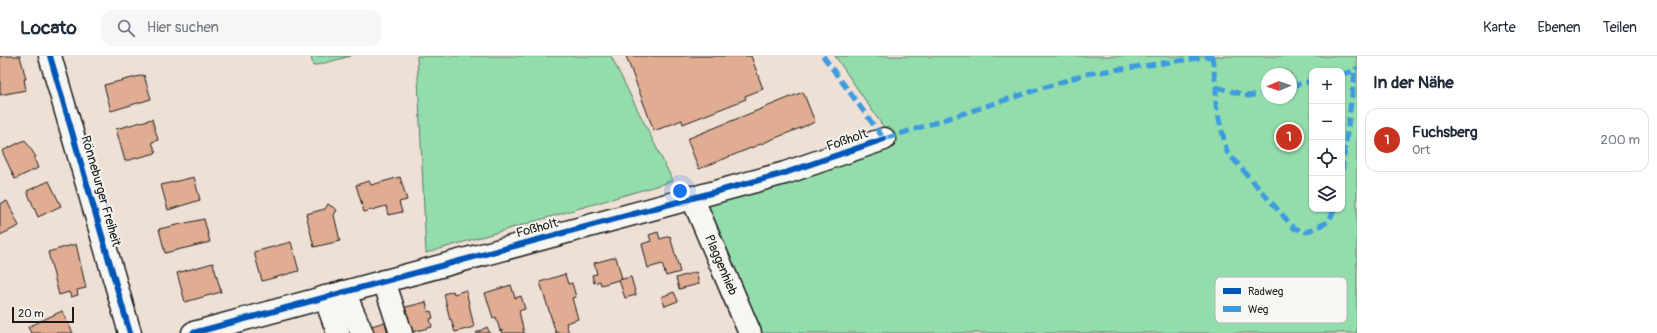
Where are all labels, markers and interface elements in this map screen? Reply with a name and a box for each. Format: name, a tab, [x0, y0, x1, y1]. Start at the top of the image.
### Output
search box	[101, 10, 381, 46]
text: Locato	[20, 16, 77, 40]
icon: search	[115, 17, 137, 39]
text: Hier suchen	[147, 18, 219, 37]
text: Karte	[1483, 19, 1516, 36]
text: Ebenen	[1538, 19, 1581, 36]
text: Teilen	[1603, 19, 1637, 36]
north arrow	[1261, 68, 1297, 104]
map controls	[1309, 68, 1345, 212]
button: +	[1309, 68, 1345, 104]
text: In der Nähe	[1373, 72, 1454, 93]
button: −	[1309, 104, 1345, 140]
pin: 1	[1276, 122, 1302, 152]
text: Fuchsberg	[1412, 123, 1478, 142]
street label: Foßholt	[824, 125, 870, 155]
text: 1	[1384, 132, 1390, 148]
text: 200 m	[1601, 132, 1640, 148]
street label: Rönneburger Freiheit	[77, 134, 125, 249]
button: locate	[1309, 140, 1345, 176]
text: Ort	[1412, 142, 1430, 158]
button: layers	[1309, 176, 1345, 212]
your location	[670, 181, 690, 201]
street label: Foßholt	[514, 215, 560, 241]
street label: Plaggenhieb	[701, 232, 741, 298]
legend	[1215, 277, 1347, 323]
text: Radweg	[1248, 285, 1284, 298]
text: Weg	[1248, 303, 1269, 316]
scale bar	[12, 305, 74, 324]
text: 20 m	[18, 307, 44, 320]

